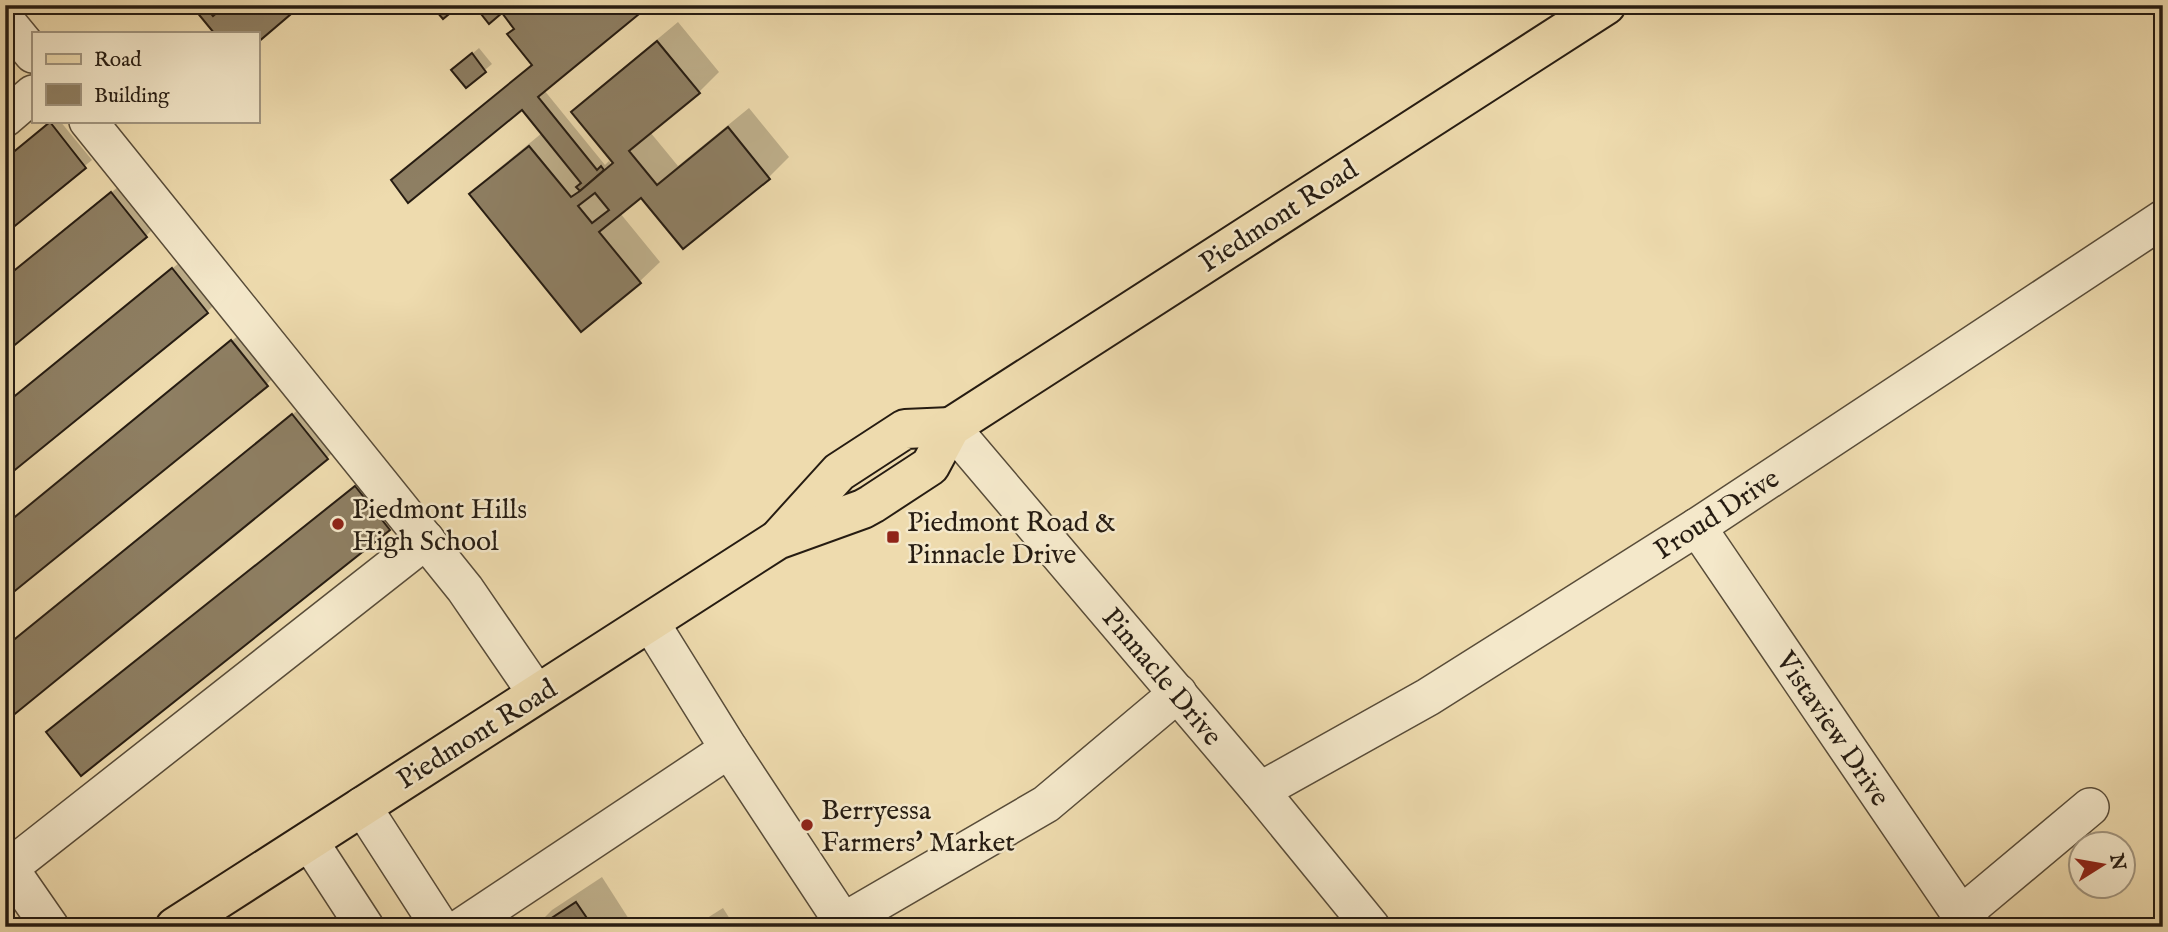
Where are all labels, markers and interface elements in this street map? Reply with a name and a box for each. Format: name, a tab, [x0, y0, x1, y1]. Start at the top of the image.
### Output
legend	[32, 32, 259, 122]
text: Road	[94, 47, 142, 74]
text: Building	[94, 83, 170, 110]
street label: Piedmont Road	[1194, 153, 1365, 281]
street label: Proud Drive	[1648, 462, 1787, 569]
place label: Piedmont Hills High School	[352, 493, 527, 560]
place label: Piedmont Road & Pinnacle Drive	[907, 506, 1116, 573]
marker: Piedmont Hills High School	[330, 516, 346, 532]
marker: Piedmont Road & Pinnacle Drive	[885, 529, 901, 545]
street label: Pinnacle Drive	[1093, 601, 1229, 754]
street label: Vistaview Drive	[1767, 644, 1897, 814]
street label: Piedmont Road	[391, 672, 564, 798]
place label: Berryessa Farmers' Market	[821, 794, 1015, 861]
marker: Berryessa Farmers' Market	[799, 817, 815, 833]
north arrow	[2066, 830, 2136, 900]
text: N	[2103, 851, 2130, 873]

